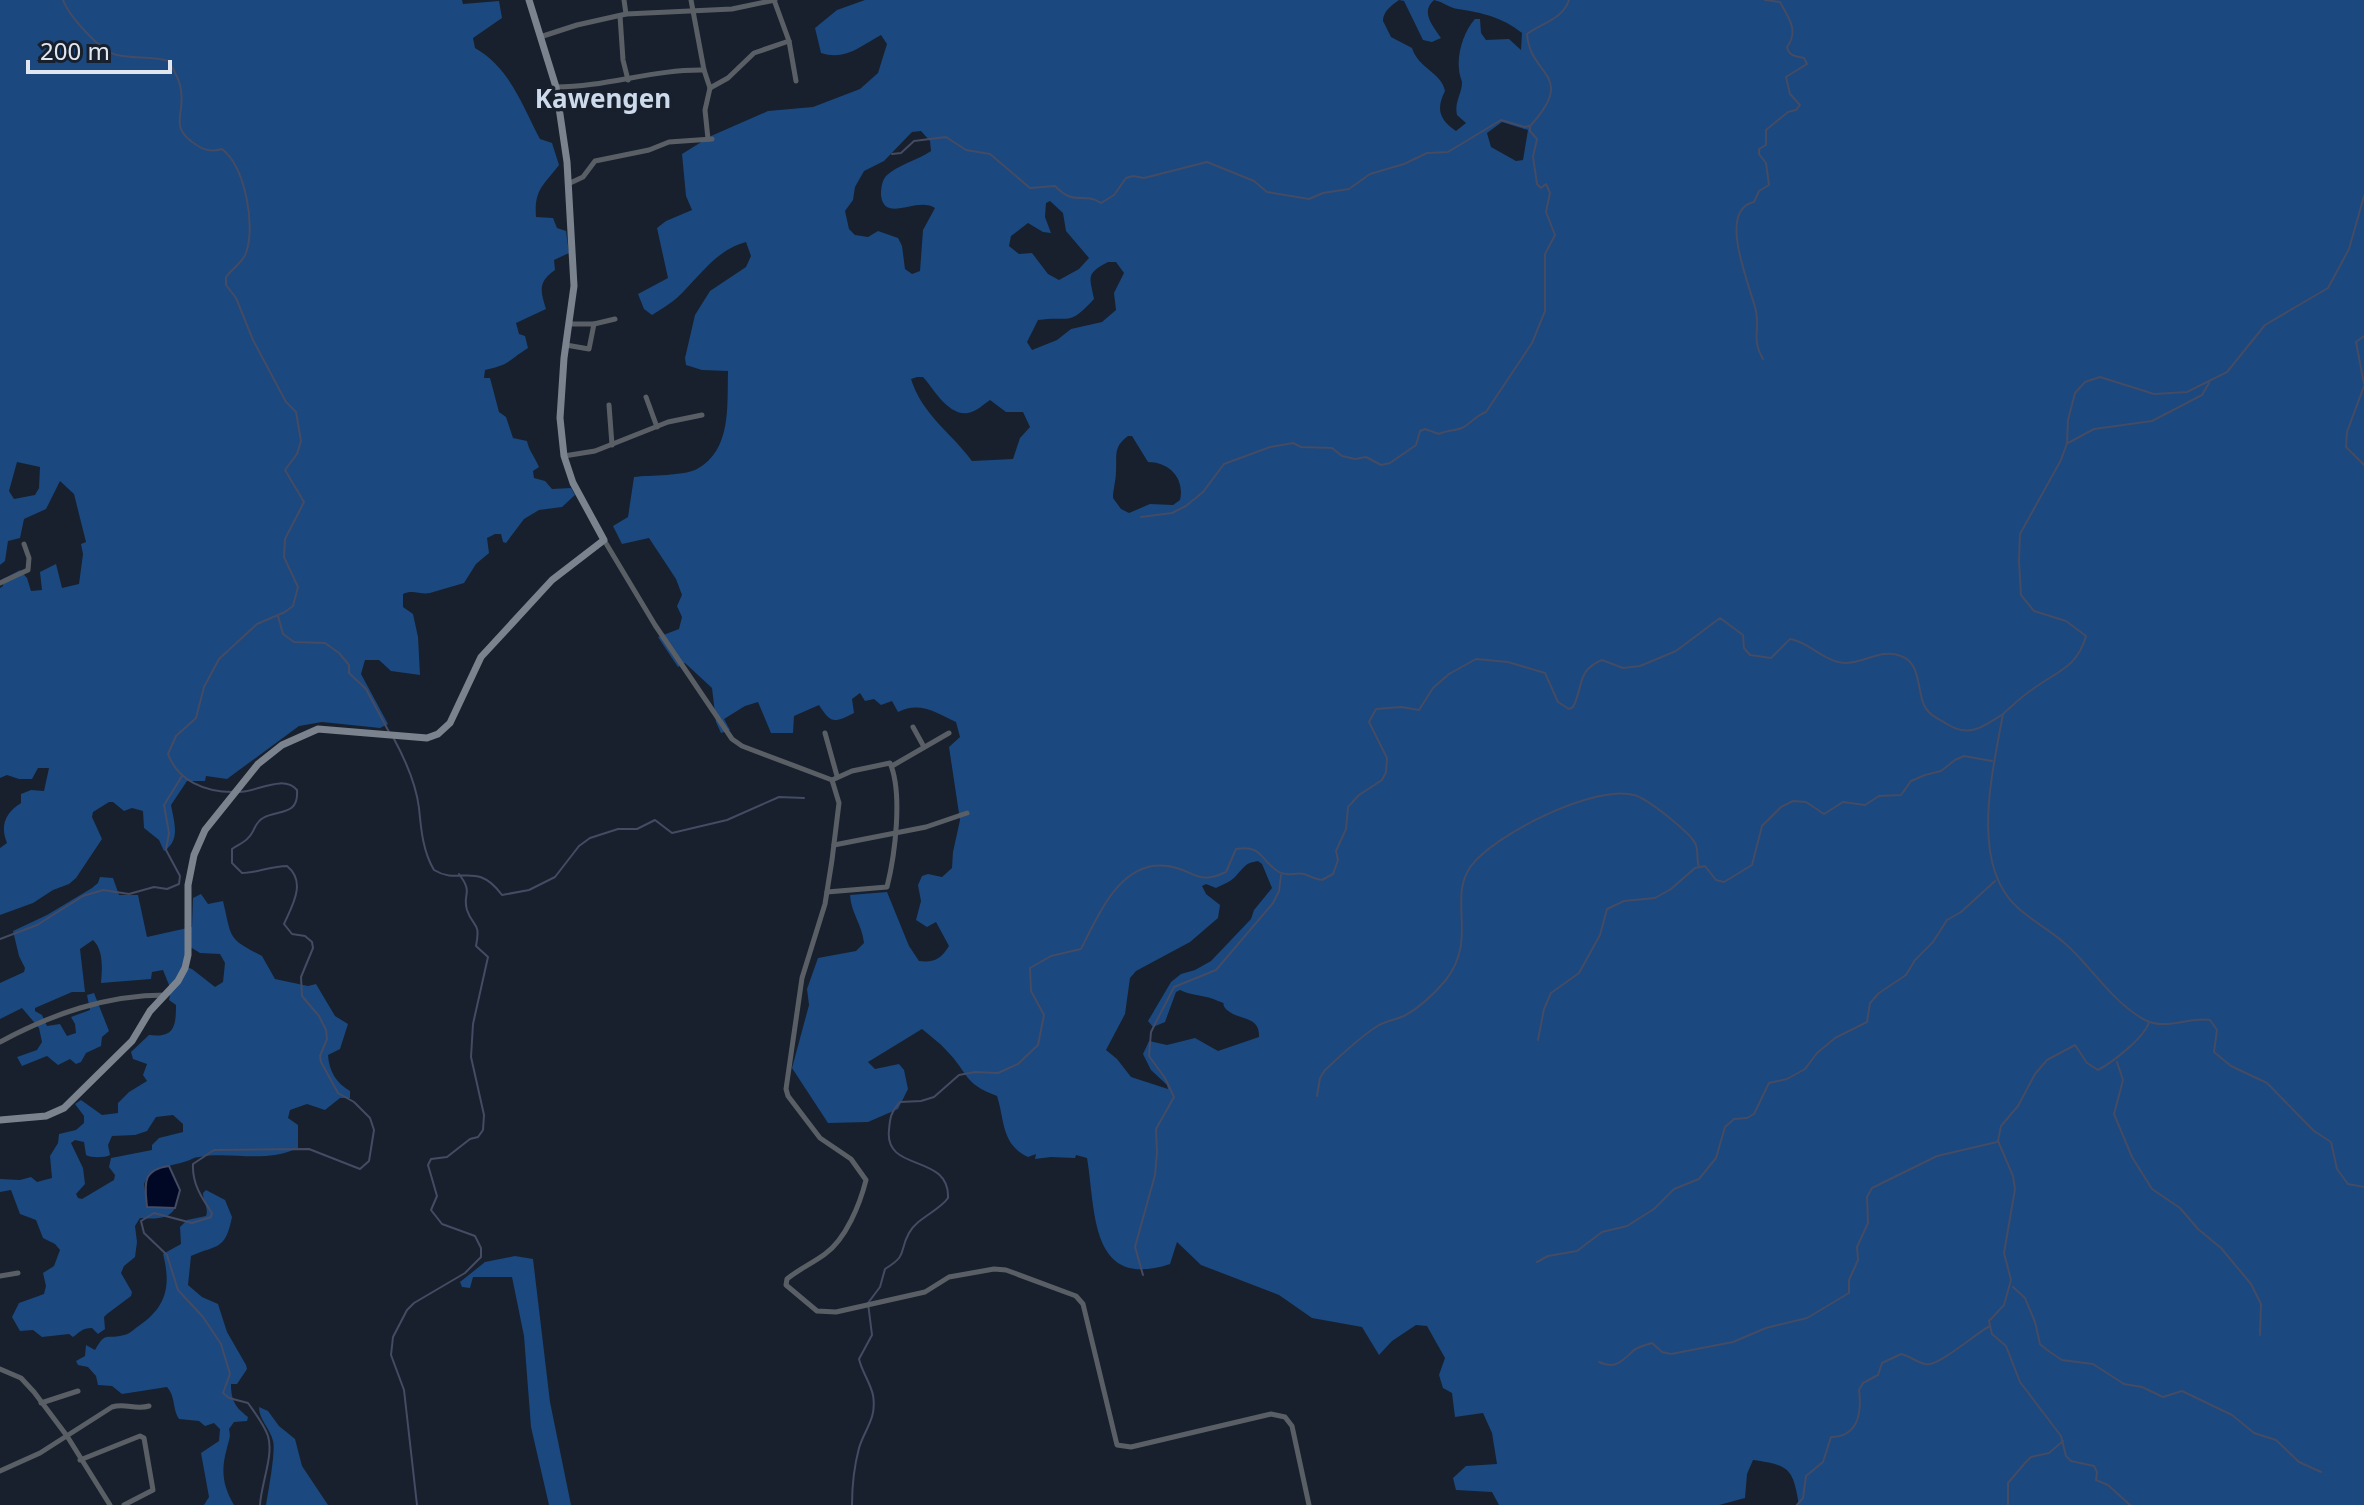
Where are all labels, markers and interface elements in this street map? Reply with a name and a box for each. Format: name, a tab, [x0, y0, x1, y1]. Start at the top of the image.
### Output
scale bar	[28, 24, 170, 74]
text: 200 m	[40, 34, 110, 67]
district label: Kawengen	[535, 80, 671, 116]

